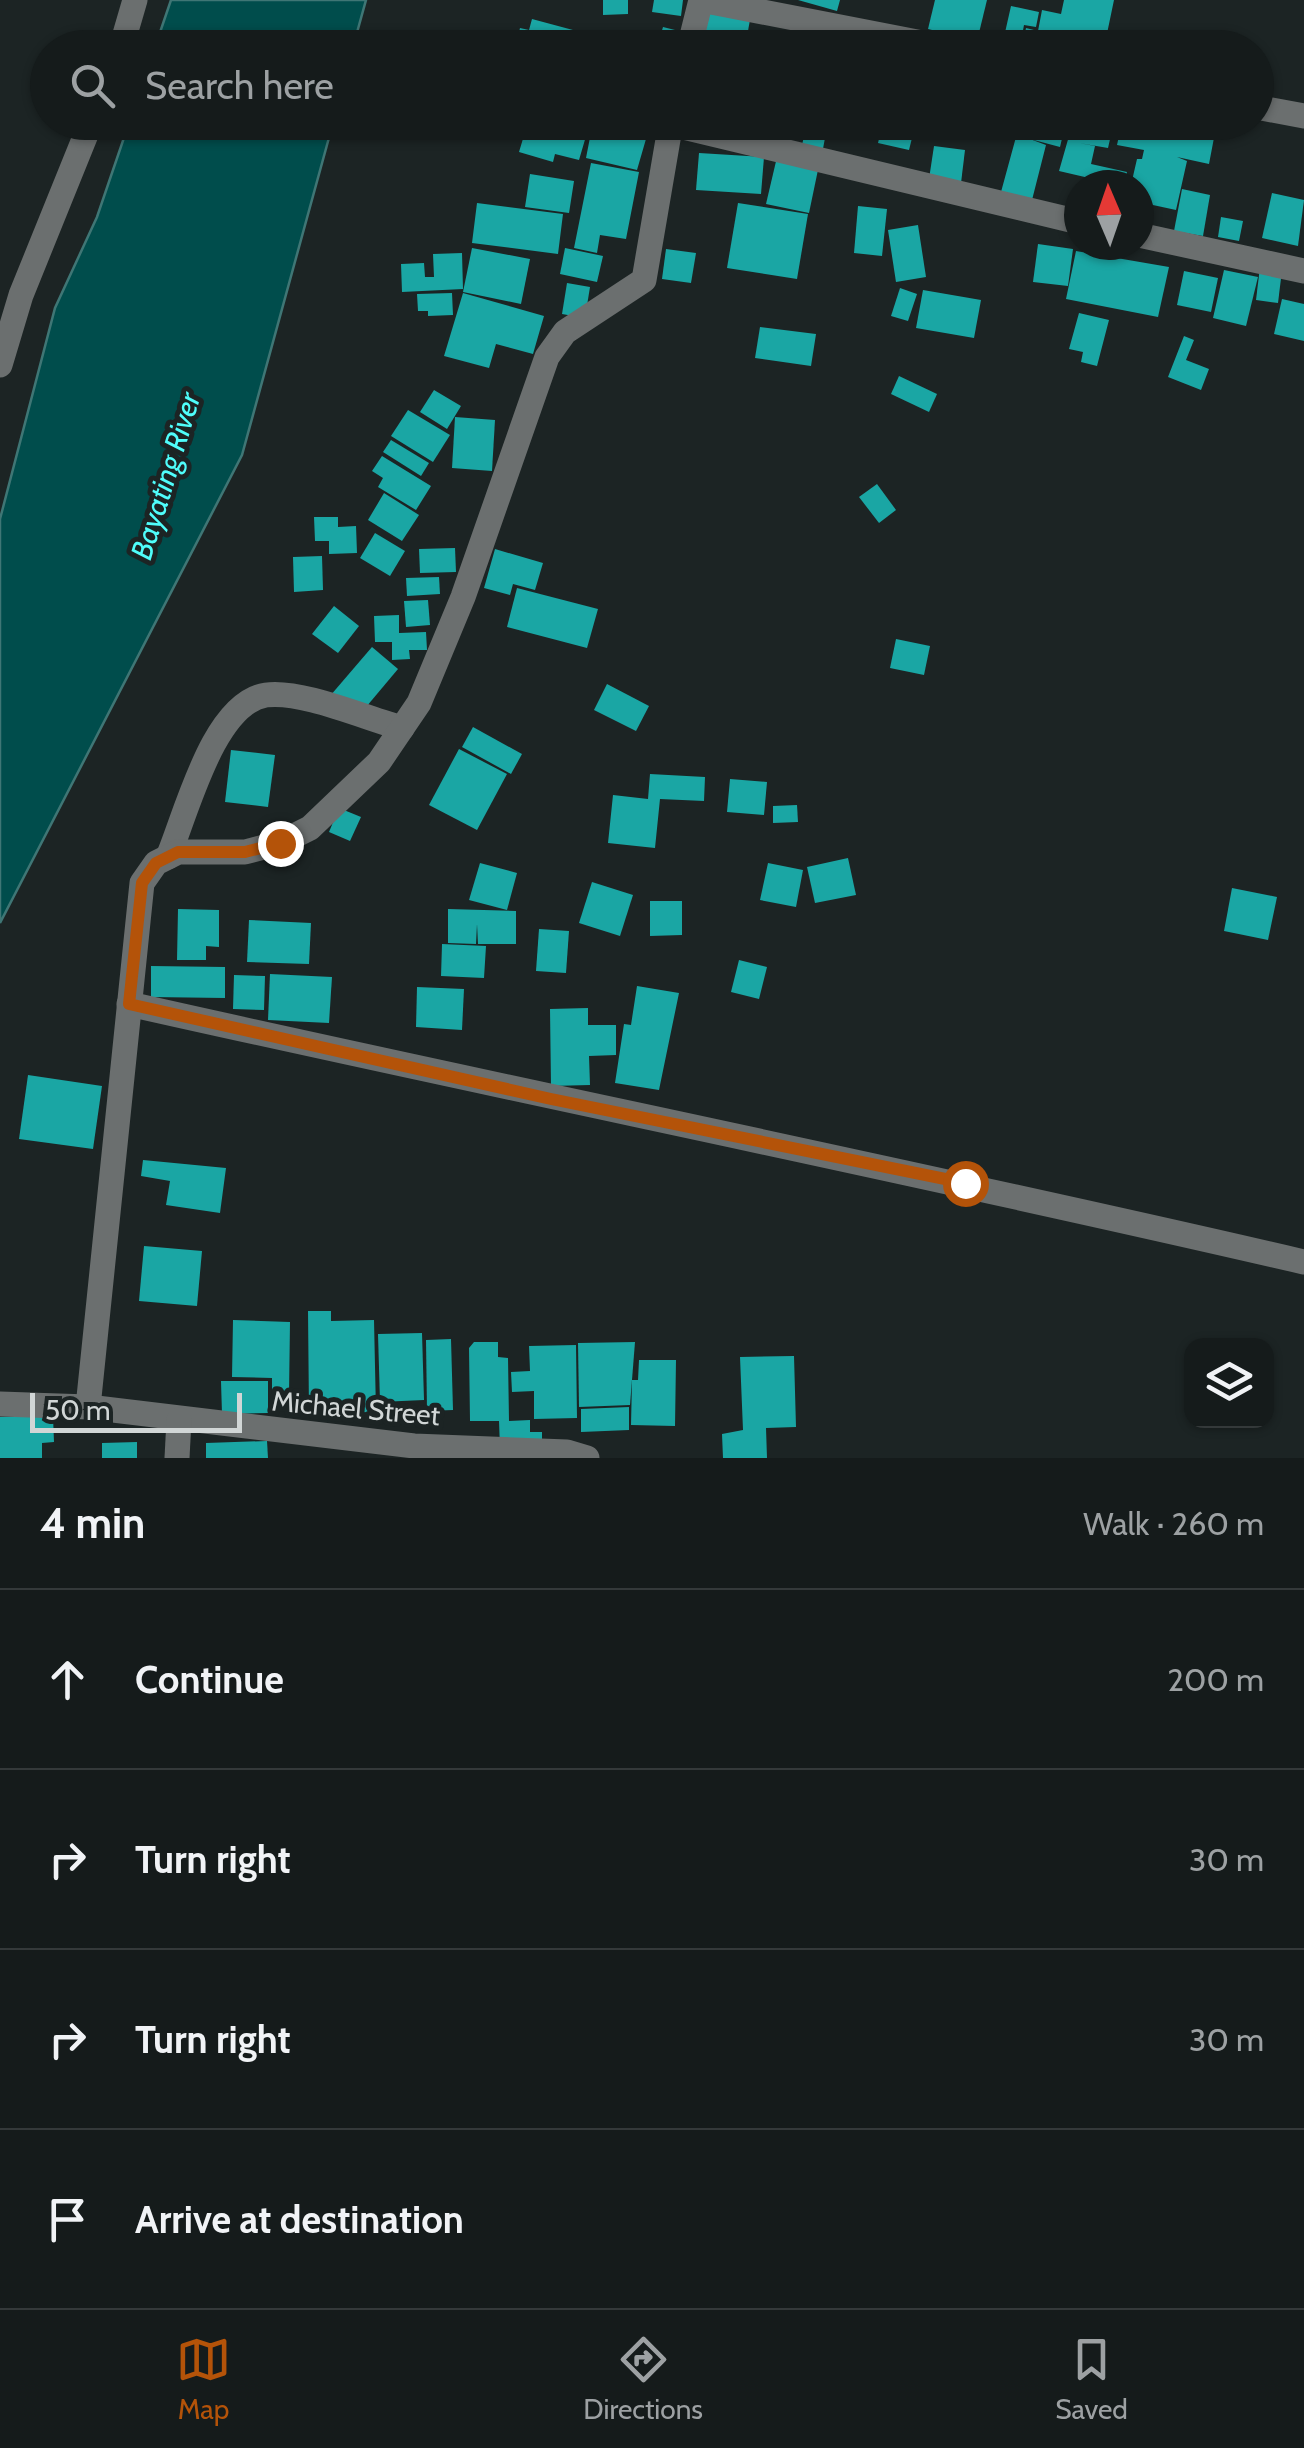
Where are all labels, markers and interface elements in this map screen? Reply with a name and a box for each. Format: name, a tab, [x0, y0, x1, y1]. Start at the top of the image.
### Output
search box	[30, 30, 1274, 140]
icon: search	[65, 58, 120, 113]
text: Search here	[145, 62, 334, 109]
north arrow	[1064, 170, 1154, 260]
water label: Bayating River	[123, 386, 209, 564]
route end	[258, 821, 304, 867]
route start	[943, 1161, 989, 1207]
map controls	[1184, 1338, 1274, 1428]
button: layers	[1184, 1338, 1274, 1428]
street label: Michael Street	[270, 1384, 442, 1432]
scale bar	[30, 1388, 242, 1432]
text: 50 m	[45, 1393, 111, 1427]
text: 4 min	[40, 1497, 145, 1549]
text: Walk · 260 m	[1083, 1504, 1264, 1543]
icon: ahead	[40, 1652, 95, 1707]
text: Continue	[135, 1656, 284, 1703]
text: 200 m	[1167, 1660, 1264, 1699]
icon: right	[40, 1832, 95, 1887]
text: Turn right	[135, 1836, 291, 1883]
text: 30 m	[1189, 1840, 1264, 1879]
icon: right	[40, 2012, 95, 2067]
text: Turn right	[135, 2016, 291, 2063]
text: 30 m	[1189, 2020, 1264, 2059]
icon: arrive	[40, 2192, 95, 2247]
text: Arrive at destination	[135, 2196, 464, 2243]
tab: Map	[176, 2332, 231, 2426]
tab: Directions	[583, 2332, 703, 2426]
tab: Saved	[1055, 2332, 1128, 2426]

